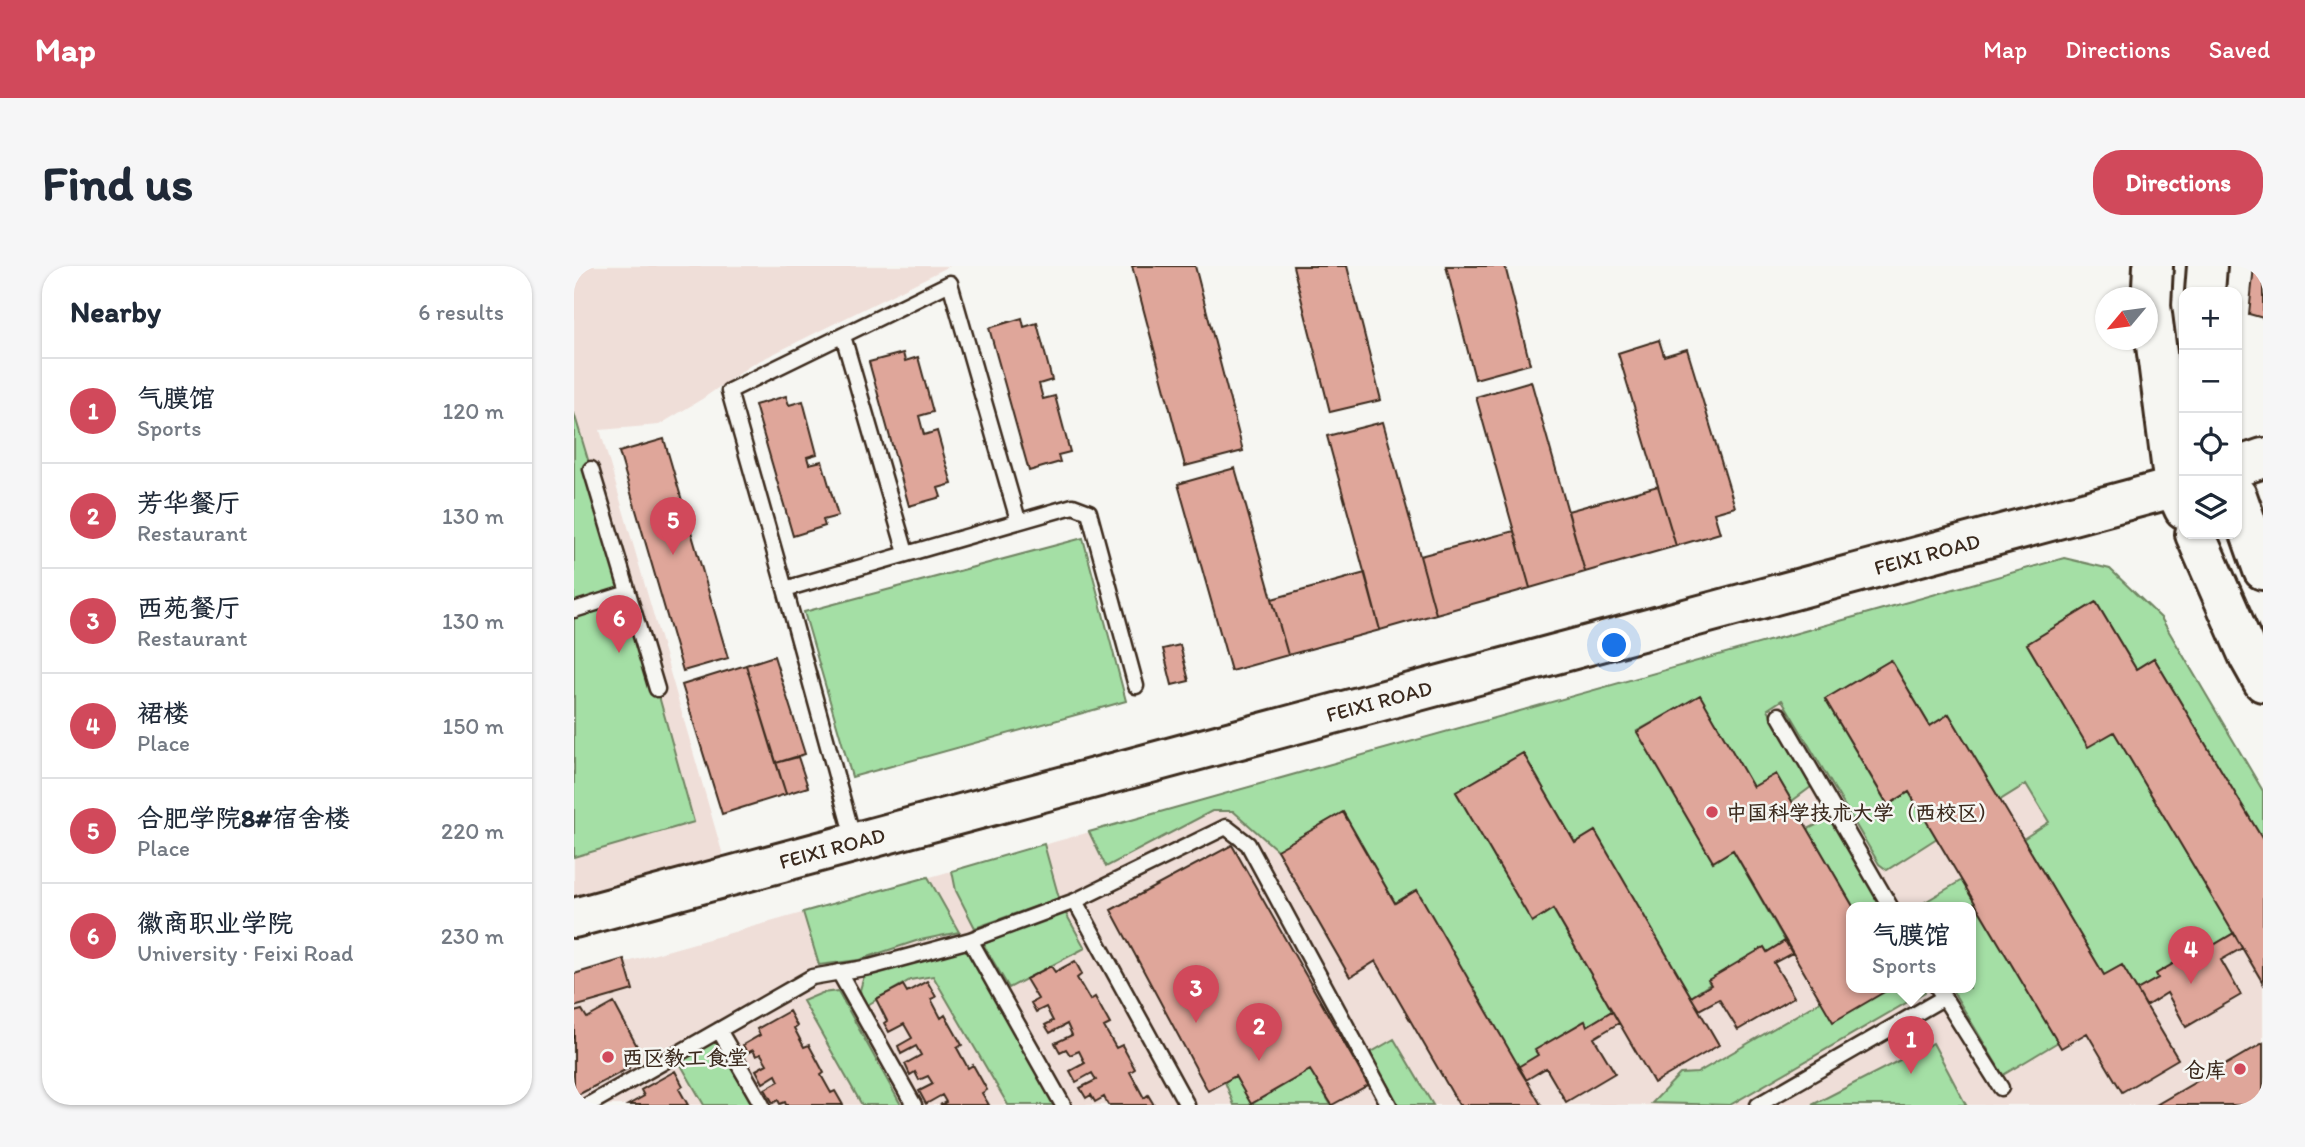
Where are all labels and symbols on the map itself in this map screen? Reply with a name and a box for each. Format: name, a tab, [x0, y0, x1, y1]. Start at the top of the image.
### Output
north arrow	[2095, 287, 2158, 350]
pin: 5	[650, 497, 696, 555]
street label: FEIXI ROAD	[1871, 528, 1983, 580]
pin: 6	[596, 595, 642, 653]
your location	[1597, 628, 1631, 662]
street label: FEIXI ROAD	[1323, 675, 1435, 727]
place label: 中国科学技术大学（西校区）	[1726, 800, 1999, 825]
marker: 中国科学技术大学（西校区）	[1704, 804, 1720, 820]
street label: FEIXI ROAD	[776, 822, 888, 874]
pin: 4	[2168, 926, 2214, 984]
pin: 3	[1173, 965, 1219, 1023]
pin: 2	[1236, 1003, 1282, 1061]
pin: 1	[1888, 1016, 1934, 1074]
place label: 西区教工食堂	[622, 1045, 748, 1070]
marker: 西区教工食堂	[600, 1049, 616, 1065]
place label: 仓库	[2184, 1057, 2226, 1082]
marker: 仓库	[2232, 1061, 2248, 1077]

